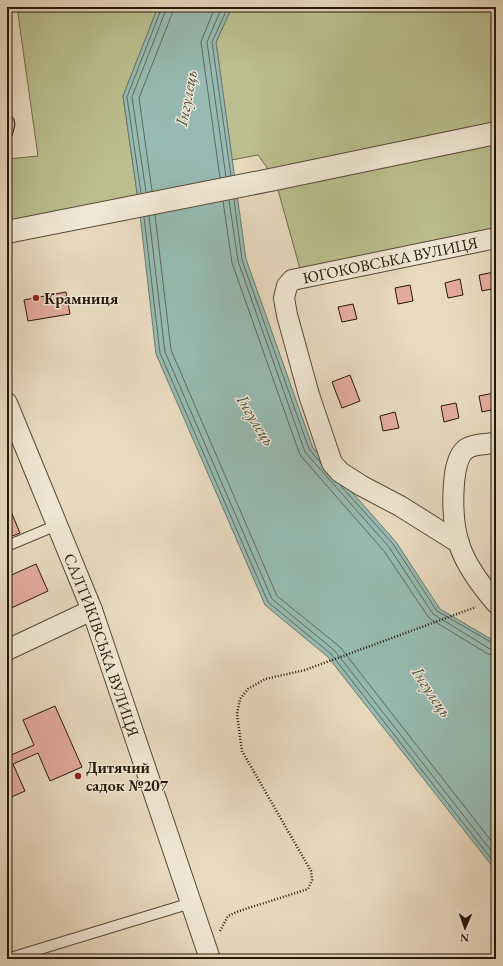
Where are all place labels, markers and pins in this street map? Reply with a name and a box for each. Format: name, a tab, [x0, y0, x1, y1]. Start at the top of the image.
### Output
place label: Крамниця	[44, 288, 119, 309]
marker: Крамниця	[31, 293, 41, 303]
place label: Дитячий садок №207	[86, 757, 169, 796]
marker: Дитячий садок №207	[73, 771, 83, 781]

